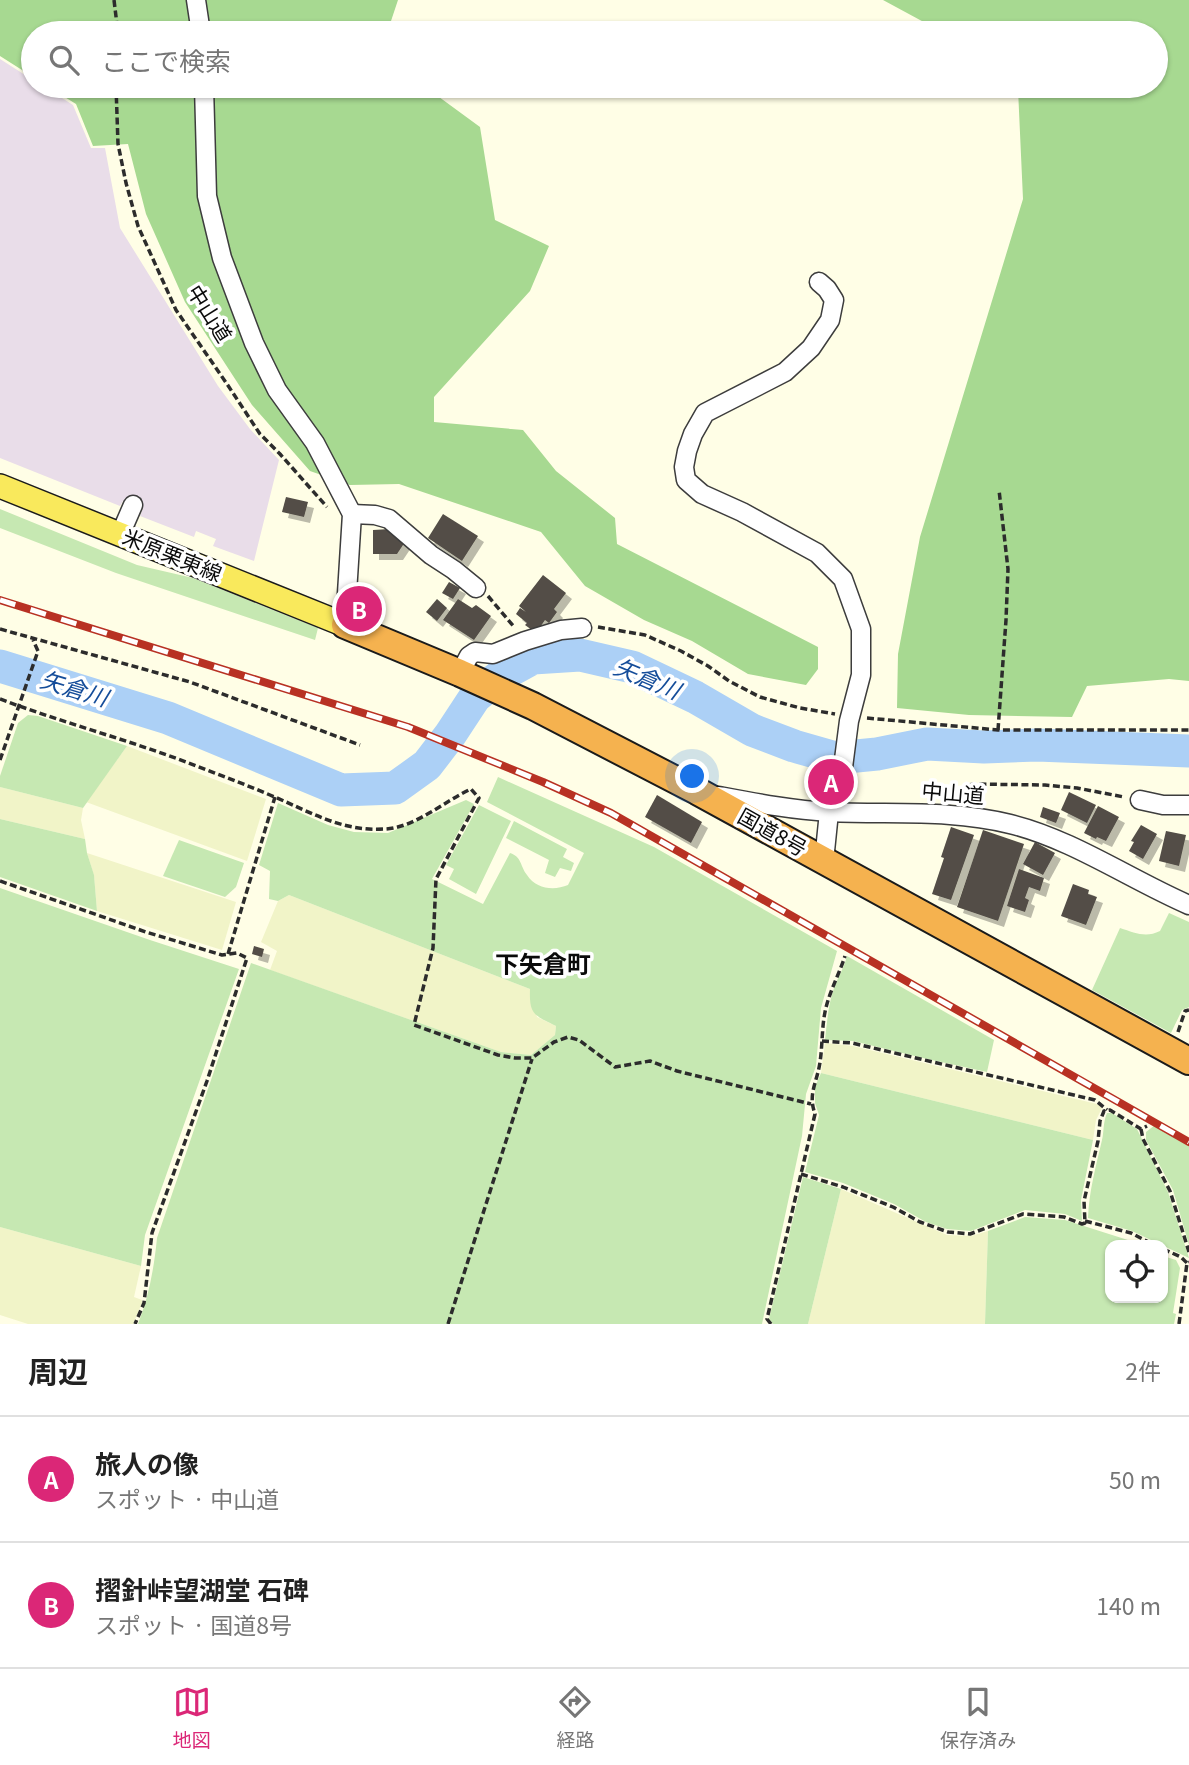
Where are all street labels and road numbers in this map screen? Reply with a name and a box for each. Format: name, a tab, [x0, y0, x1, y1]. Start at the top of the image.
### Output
street label: 中山道	[181, 278, 240, 348]
street label: 米原栗東線	[118, 521, 227, 588]
street label: 中山道	[920, 774, 986, 810]
street label: 国道8号	[733, 800, 813, 862]

